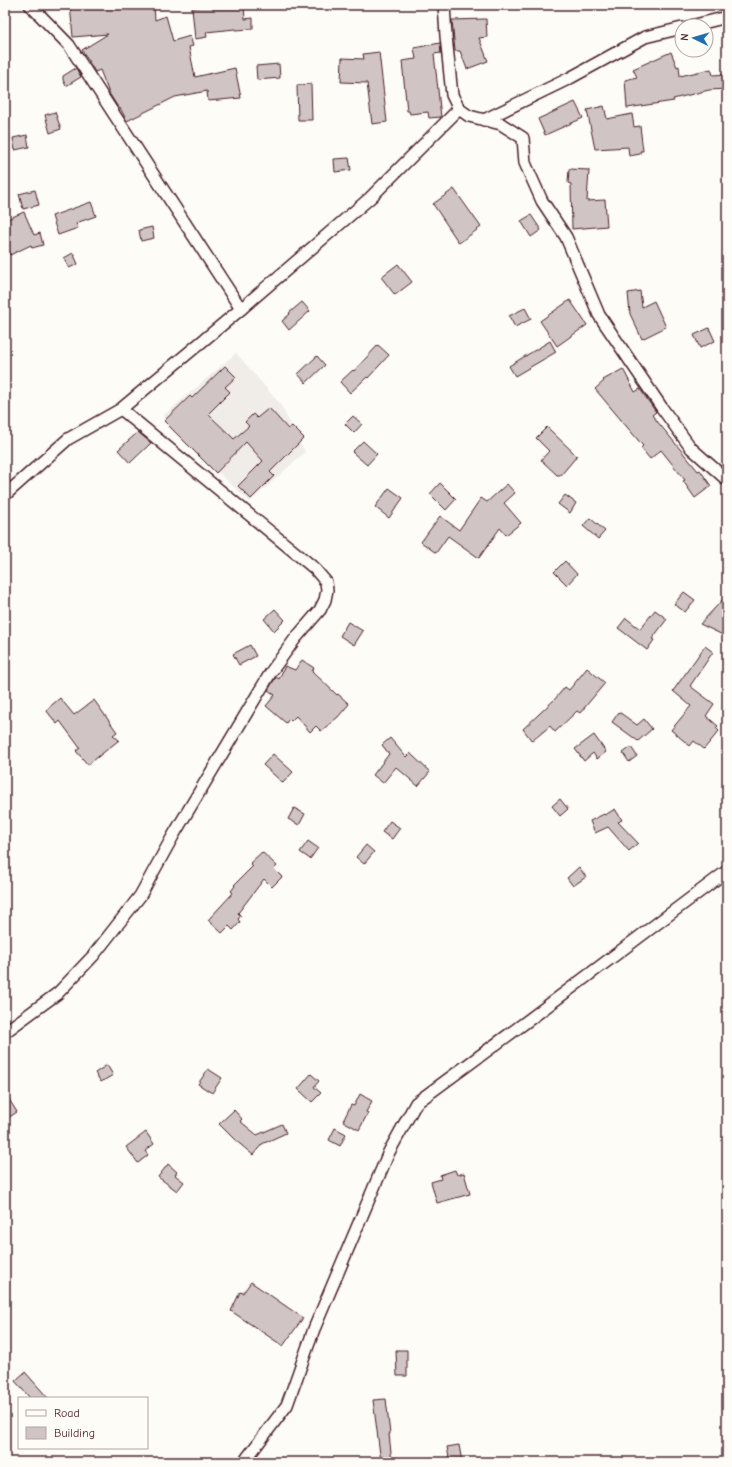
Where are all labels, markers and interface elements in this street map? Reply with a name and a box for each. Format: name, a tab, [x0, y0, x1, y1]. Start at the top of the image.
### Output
north arrow	[674, 18, 714, 58]
text: N	[678, 33, 691, 41]
legend	[18, 1397, 148, 1449]
text: Road	[54, 1406, 80, 1420]
text: Building	[54, 1426, 95, 1440]

